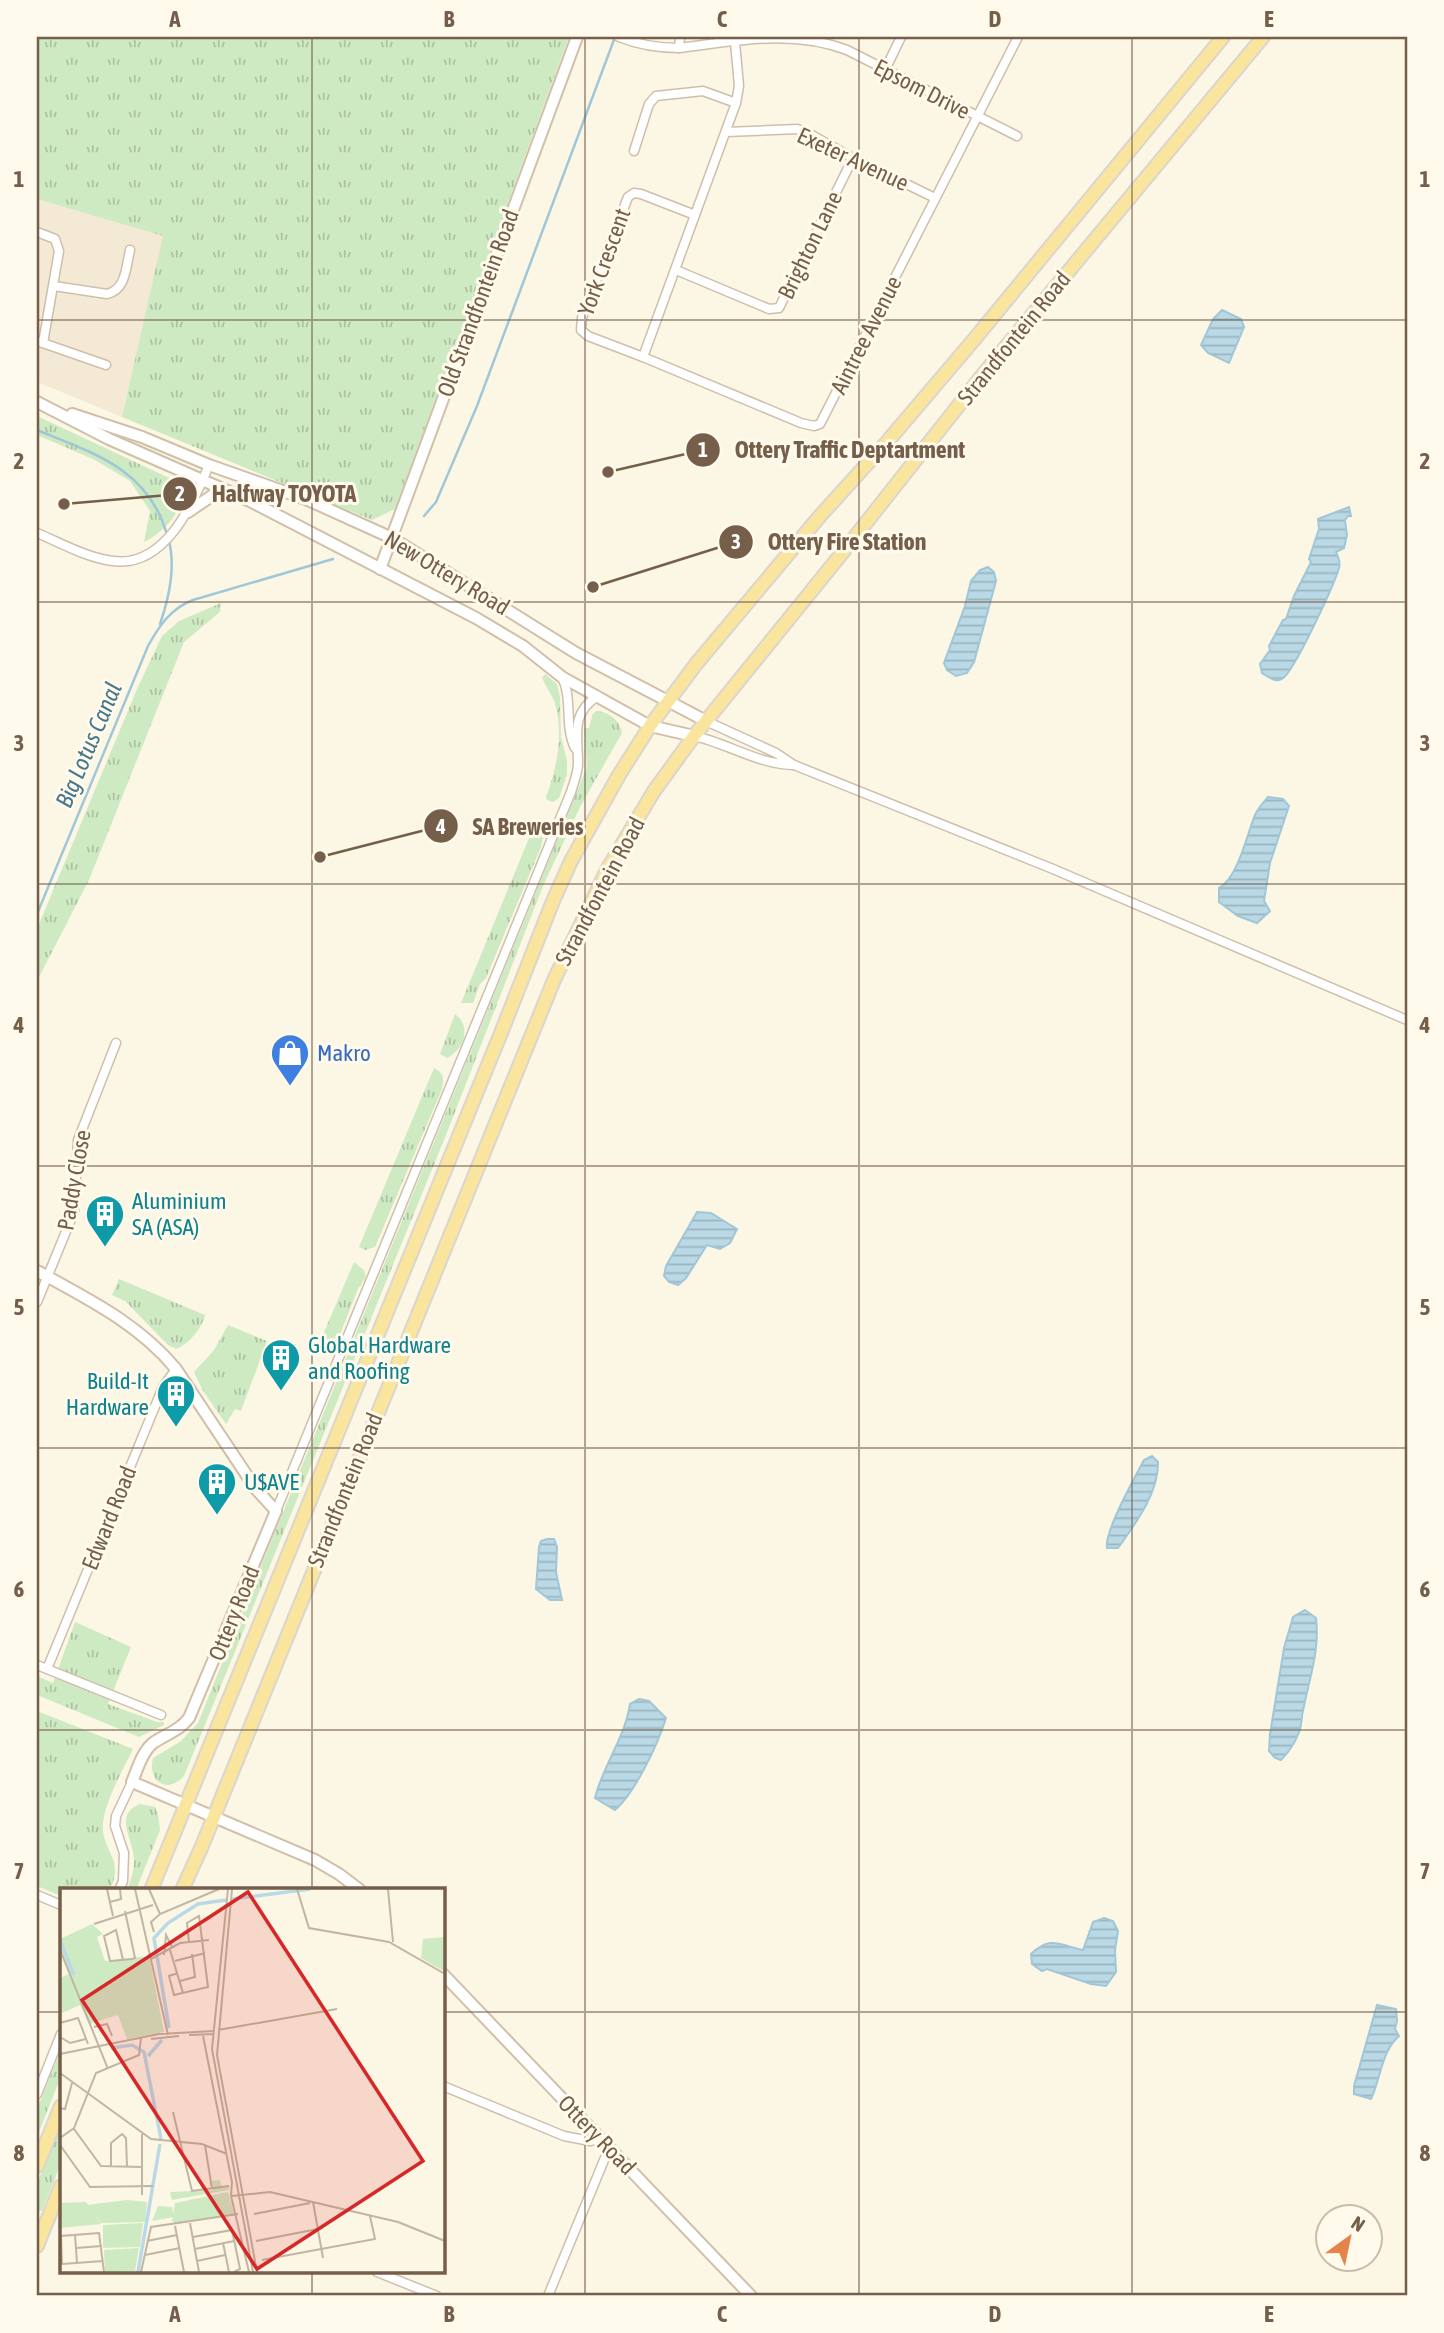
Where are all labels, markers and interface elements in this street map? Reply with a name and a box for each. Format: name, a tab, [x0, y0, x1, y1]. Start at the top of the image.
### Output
text: A	[168, 6, 181, 32]
text: B	[444, 6, 455, 32]
text: C	[717, 6, 728, 32]
text: D	[989, 6, 1002, 32]
text: E	[1264, 6, 1274, 32]
street label: Epsom Drive	[870, 54, 974, 124]
street label: Exeter Avenue	[793, 122, 913, 196]
text: 1	[14, 166, 25, 192]
text: 1	[1420, 166, 1431, 192]
street label: Brighton Lane	[773, 187, 847, 303]
street label: York Crescent	[573, 205, 635, 319]
street label: Old Strandfontein Road	[432, 206, 524, 400]
street label: Strandfontein Road	[952, 266, 1076, 410]
street label: Aintree Avenue	[825, 272, 907, 398]
callout: Ottery Traffic Deptartment	[686, 427, 979, 472]
text: Ottery Traffic Deptartment	[735, 436, 965, 463]
text: 1	[698, 437, 708, 461]
text: 2	[14, 448, 24, 474]
text: 2	[1420, 448, 1430, 474]
callout: Halfway TOYOTA	[163, 471, 370, 516]
text: Halfway TOYOTA	[212, 480, 357, 507]
text: 2	[175, 481, 185, 505]
callout: Ottery Fire Station	[718, 519, 940, 564]
street label: New Ottery Road	[380, 526, 514, 620]
text: Ottery Fire Station	[768, 528, 926, 555]
text: 3	[731, 529, 741, 553]
water label: Big Lotus Canal	[50, 678, 127, 812]
text: 3	[14, 730, 24, 756]
text: 3	[1420, 730, 1430, 756]
callout: SA Breweries	[424, 804, 598, 849]
street label: Strandfontein Road	[550, 812, 650, 970]
text: SA Breweries	[472, 813, 584, 840]
text: 4	[435, 814, 446, 838]
text: 4	[13, 1012, 25, 1038]
text: 4	[1419, 1012, 1431, 1038]
shop icon: Makro	[269, 1032, 311, 1087]
place label: Makro	[317, 1040, 371, 1066]
street label: Paddy Close	[52, 1128, 96, 1232]
place label: Aluminium SA (ASA)	[132, 1188, 226, 1240]
building icon: Aluminium SA (ASA)	[84, 1193, 126, 1248]
text: 5	[14, 1294, 25, 1320]
text: 5	[1420, 1294, 1431, 1320]
place label: Global Hardware and Roofing	[308, 1332, 451, 1384]
building icon: Global Hardware and Roofing	[260, 1337, 302, 1392]
place label: Build-It Hardware	[66, 1368, 149, 1420]
building icon: Build-It Hardware	[155, 1373, 197, 1428]
street label: Strandfontein Road	[302, 1409, 388, 1571]
building icon: U$AVE	[196, 1461, 238, 1516]
street label: Edward Road	[76, 1462, 142, 1574]
place label: U$AVE	[244, 1469, 299, 1495]
street label: Ottery Road	[203, 1562, 265, 1664]
text: 6	[14, 1576, 25, 1602]
text: 6	[1420, 1576, 1431, 1602]
text: 7	[14, 1858, 24, 1884]
text: 7	[1420, 1858, 1430, 1884]
inset map	[60, 1888, 444, 2274]
street label: Ottery Road	[553, 2090, 641, 2180]
text: 8	[14, 2140, 25, 2166]
text: 8	[1420, 2140, 1431, 2166]
north arrow	[1314, 2204, 1384, 2274]
text: N	[1348, 2211, 1369, 2236]
text: A	[168, 2301, 181, 2327]
text: B	[444, 2301, 455, 2327]
text: C	[717, 2301, 728, 2327]
text: D	[989, 2301, 1002, 2327]
text: E	[1264, 2301, 1274, 2327]

